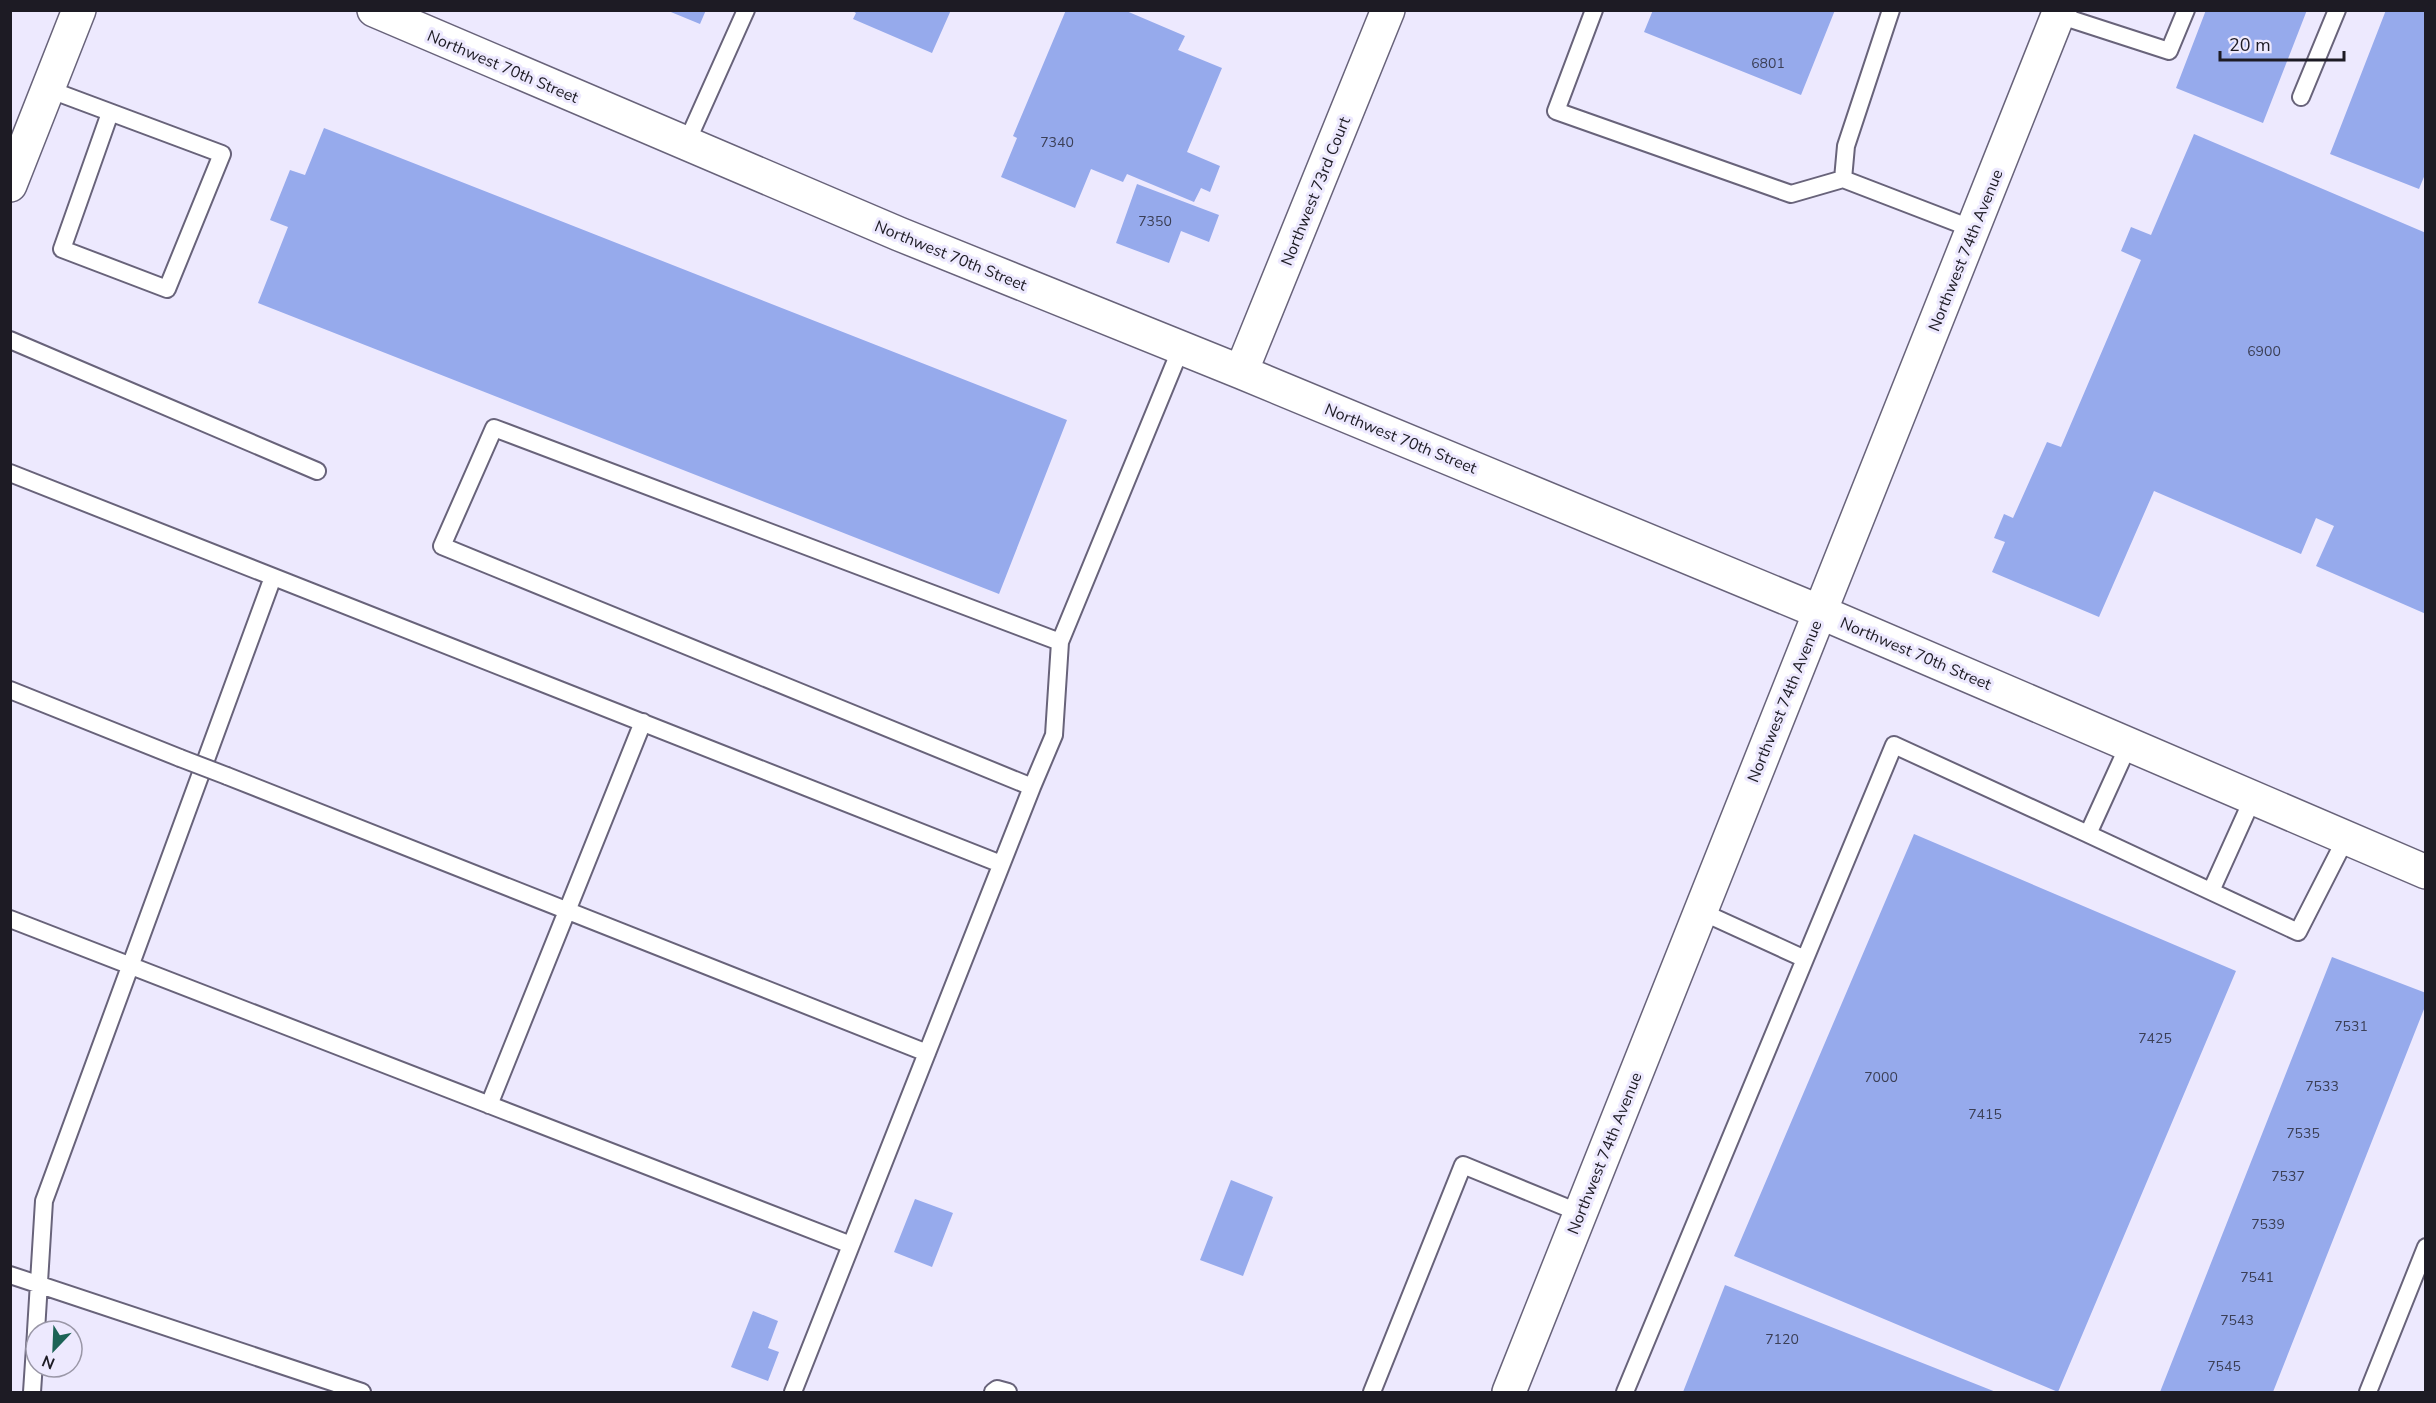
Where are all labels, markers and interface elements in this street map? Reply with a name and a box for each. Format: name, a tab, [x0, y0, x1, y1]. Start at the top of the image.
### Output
scale bar	[2220, 24, 2344, 62]
street label: Northwest 70th Street	[424, 25, 582, 109]
text: 20 m	[2229, 33, 2271, 57]
house number: 6801	[1751, 54, 1785, 73]
street label: Northwest 73rd Court	[1276, 113, 1356, 269]
house number: 7340	[1040, 133, 1074, 152]
street label: Northwest 74th Avenue	[1923, 166, 2009, 335]
house number: 7350	[1138, 212, 1172, 231]
street label: Northwest 70th Street	[871, 215, 1030, 297]
house number: 6900	[2247, 342, 2281, 361]
street label: Northwest 70th Street	[1321, 398, 1480, 480]
street label: Northwest 70th Street	[1837, 612, 1995, 696]
street label: Northwest 74th Avenue	[1742, 617, 1828, 786]
house number: 7531	[2334, 1017, 2368, 1036]
house number: 7425	[2138, 1029, 2172, 1048]
house number: 7000	[1864, 1068, 1898, 1087]
street label: Northwest 74th Avenue	[1562, 1069, 1648, 1238]
house number: 7533	[2305, 1077, 2339, 1096]
house number: 7415	[1968, 1105, 2002, 1124]
house number: 7535	[2286, 1124, 2320, 1143]
house number: 7537	[2271, 1167, 2305, 1186]
house number: 7539	[2251, 1215, 2285, 1234]
house number: 7541	[2240, 1268, 2274, 1287]
house number: 7543	[2220, 1311, 2254, 1330]
north arrow	[24, 1319, 84, 1379]
house number: 7120	[1765, 1330, 1799, 1349]
text: N	[39, 1349, 58, 1374]
house number: 7545	[2207, 1357, 2241, 1376]

